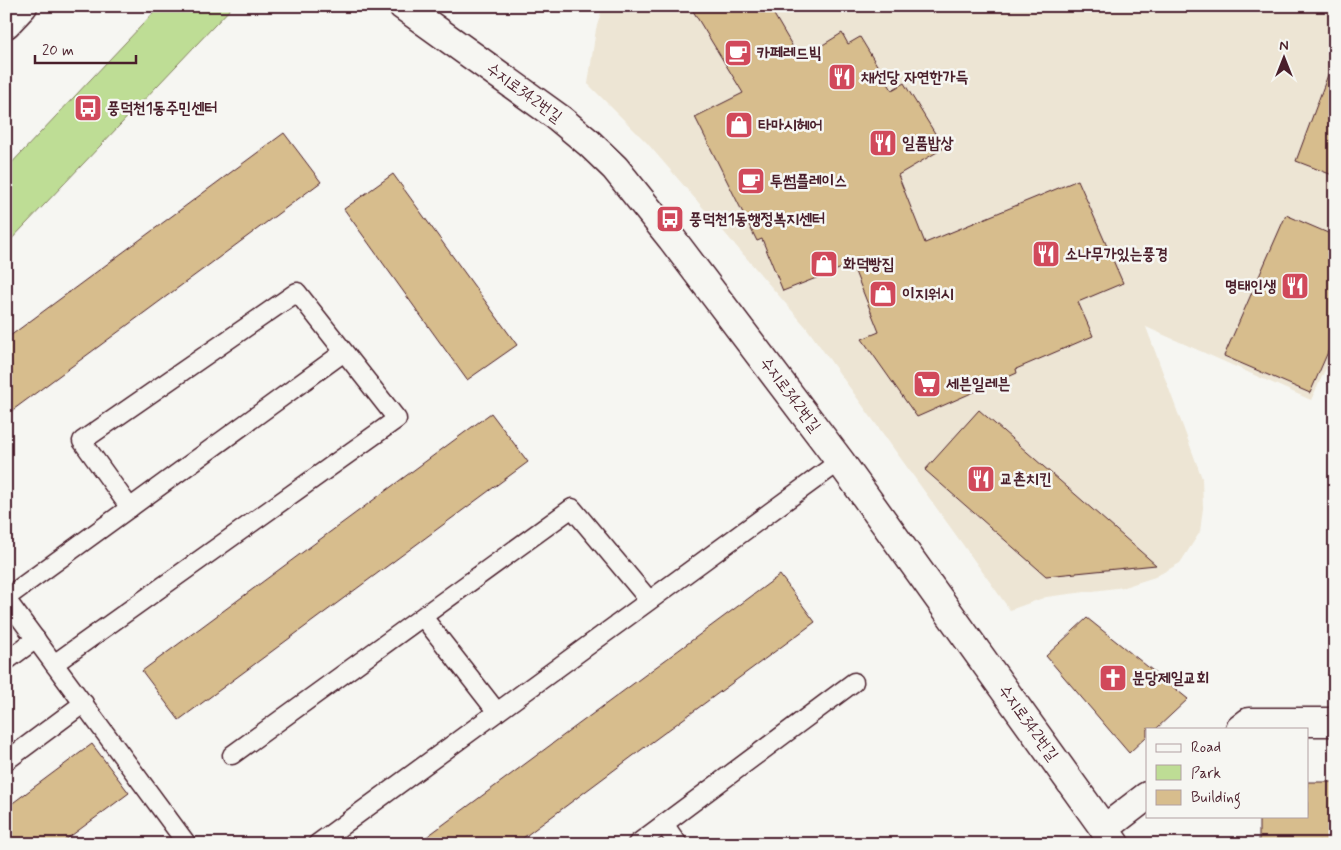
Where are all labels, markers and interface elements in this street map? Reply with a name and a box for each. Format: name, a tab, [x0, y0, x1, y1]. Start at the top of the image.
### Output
scale bar	[35, 32, 136, 64]
north arrow	[1258, 32, 1308, 82]
text: N	[1279, 37, 1289, 55]
cafe icon: 카페레드빅	[723, 38, 753, 68]
text: 20 m	[42, 41, 74, 61]
place label: 카페레드빅	[757, 43, 821, 64]
street label: 수지로342번길	[482, 58, 566, 128]
restaurant icon: 채선당 자연한가득	[827, 62, 857, 92]
place label: 채선당 자연한가득	[861, 67, 968, 88]
bus stop icon: 풍덕천1동주민센터	[73, 93, 103, 123]
place label: 풍덕천1동주민센터	[107, 98, 217, 119]
shop icon: 타마시헤어	[724, 110, 754, 140]
place label: 타마시헤어	[758, 115, 823, 136]
restaurant icon: 일품밥상	[868, 128, 898, 158]
place label: 일품밥상	[902, 133, 954, 154]
cafe icon: 투썸플레이스	[736, 166, 766, 196]
place label: 투썸플레이스	[770, 171, 847, 192]
bus stop icon: 풍덕천1동행정복지센터	[655, 204, 685, 234]
place label: 풍덕천1동행정복지센터	[689, 209, 825, 230]
restaurant icon: 소나무가있는풍경	[1031, 239, 1061, 269]
place label: 소나무가있는풍경	[1065, 244, 1168, 265]
shop icon: 화덕빵집	[809, 249, 839, 279]
place label: 화덕빵집	[843, 254, 895, 275]
restaurant icon: 명태인생	[1280, 271, 1310, 301]
place label: 명태인생	[1225, 276, 1276, 297]
shop icon: 이지워시	[868, 279, 898, 309]
place label: 이지워시	[902, 284, 954, 305]
street label: 수지로342번길	[755, 353, 825, 437]
supermarket icon: 세븐일레븐	[912, 369, 942, 399]
place label: 세븐일레븐	[946, 374, 1011, 395]
restaurant icon: 교촌치킨	[966, 464, 996, 494]
place label: 교촌치킨	[1000, 469, 1052, 490]
church icon: 분당제일교회	[1098, 663, 1128, 693]
place label: 분당제일교회	[1132, 668, 1209, 689]
street label: 수지로342번길	[993, 681, 1063, 765]
legend	[1146, 728, 1308, 818]
text: Road	[1191, 738, 1221, 758]
text: Park	[1191, 764, 1221, 784]
text: Building	[1191, 788, 1241, 809]

